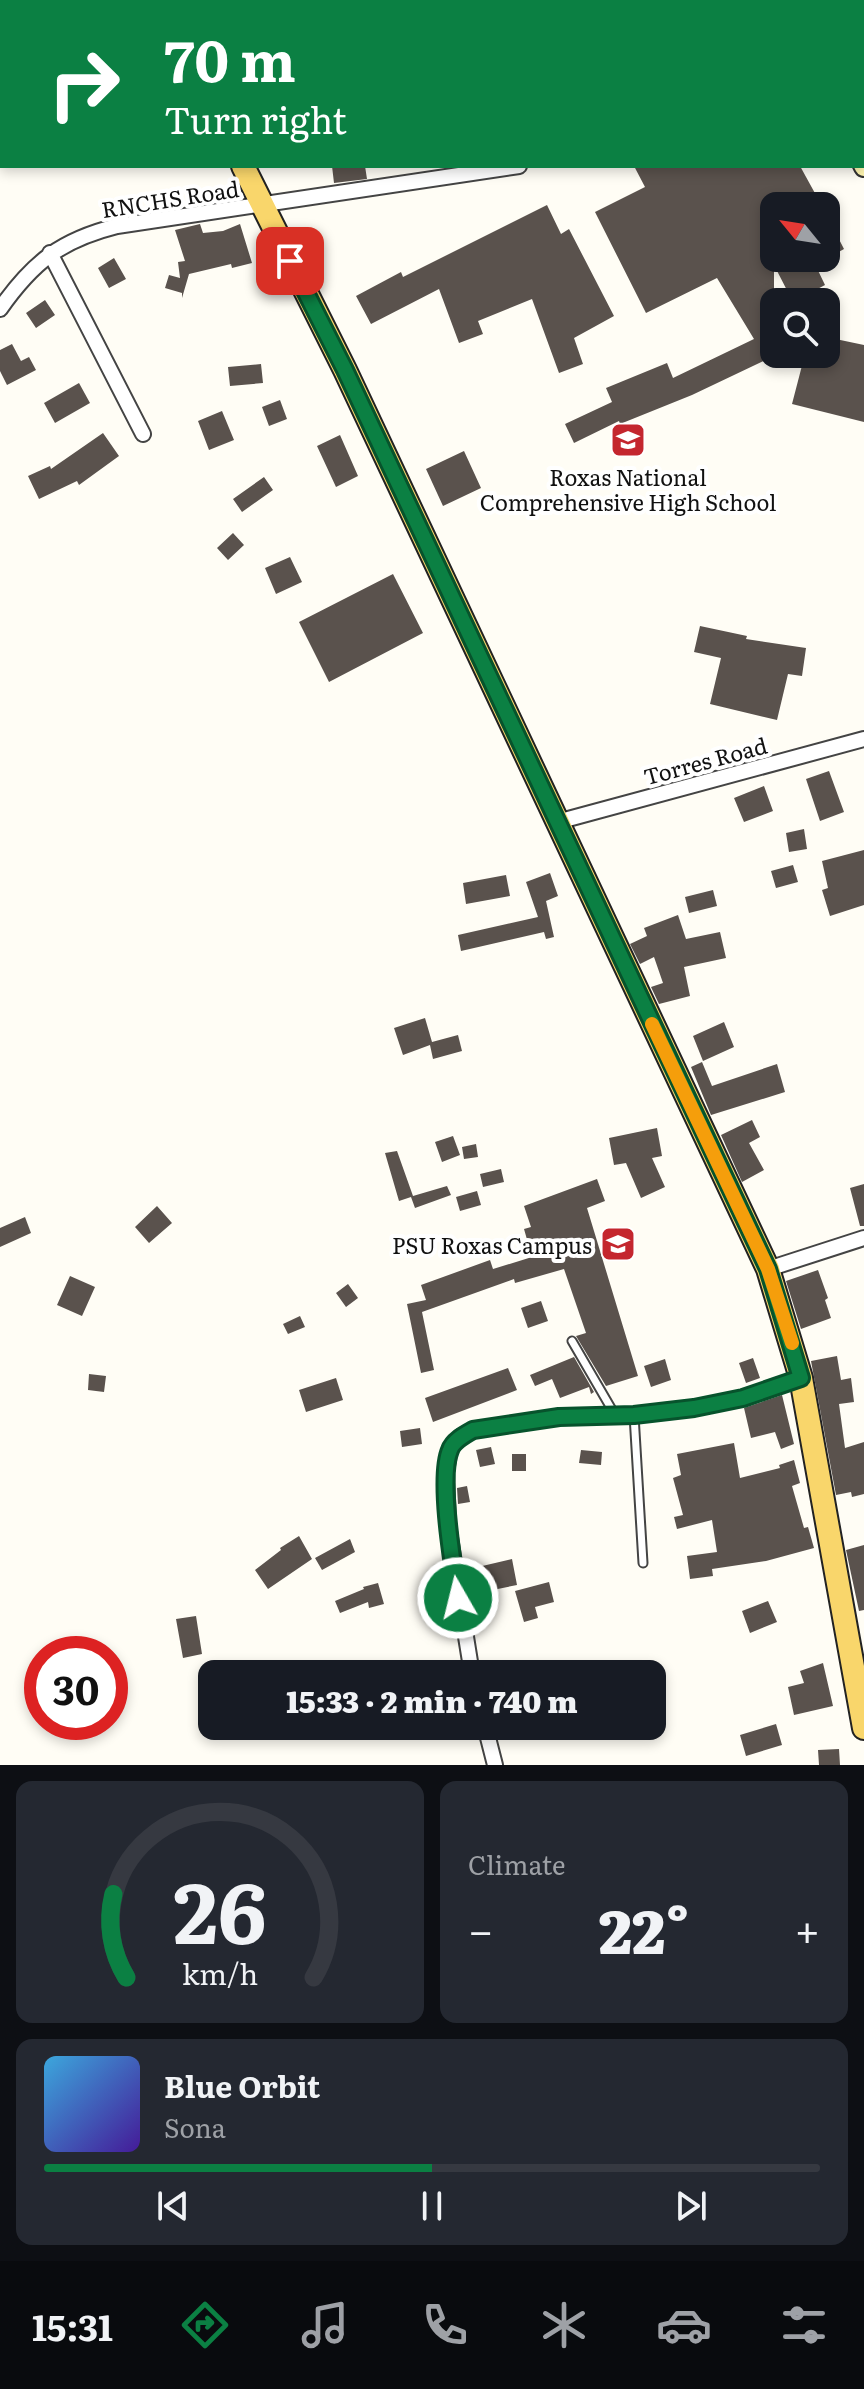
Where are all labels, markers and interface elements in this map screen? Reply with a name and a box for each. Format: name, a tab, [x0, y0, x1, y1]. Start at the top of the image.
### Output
text: 70 m	[164, 16, 296, 99]
icon: right	[32, 32, 136, 136]
text: Turn right	[164, 92, 347, 145]
street label: RNCHS Road	[99, 171, 241, 225]
north arrow	[760, 192, 840, 272]
map controls	[760, 192, 840, 368]
pin	[256, 227, 324, 295]
icon: arrive	[268, 239, 312, 283]
button: search	[760, 288, 840, 368]
school or university icon: Roxas National Comprehensive High School	[609, 421, 647, 459]
place label: Roxas National Comprehensive High School	[480, 460, 776, 518]
street label: Torres Road	[640, 728, 770, 792]
school or university icon: PSU Roxas Campus	[599, 1225, 637, 1263]
place label: PSU Roxas Campus	[392, 1228, 592, 1261]
position arrow	[416, 1556, 500, 1640]
speed limit sign: 30	[24, 1636, 128, 1740]
text: 15:33 · 2 min · 740 m	[286, 1678, 578, 1722]
text: Climate	[468, 1844, 566, 1883]
text: 26	[173, 1846, 267, 1970]
text: 22°	[599, 1883, 689, 1972]
text: −	[468, 1895, 494, 1961]
text: +	[794, 1895, 820, 1961]
text: km/h	[182, 1951, 258, 1994]
text: Blue Orbit	[164, 2063, 320, 2107]
text: Sona	[164, 2107, 226, 2146]
icon: previous	[151, 2184, 195, 2228]
icon: pause	[410, 2184, 454, 2228]
icon: next	[669, 2184, 713, 2228]
icon: directions	[177, 2297, 233, 2353]
icon: music	[297, 2297, 353, 2353]
icon: phone	[417, 2297, 473, 2353]
icon: climate	[536, 2297, 592, 2353]
icon: car	[656, 2297, 712, 2353]
icon: filters	[776, 2297, 832, 2353]
text: 15:31	[32, 2299, 113, 2352]

